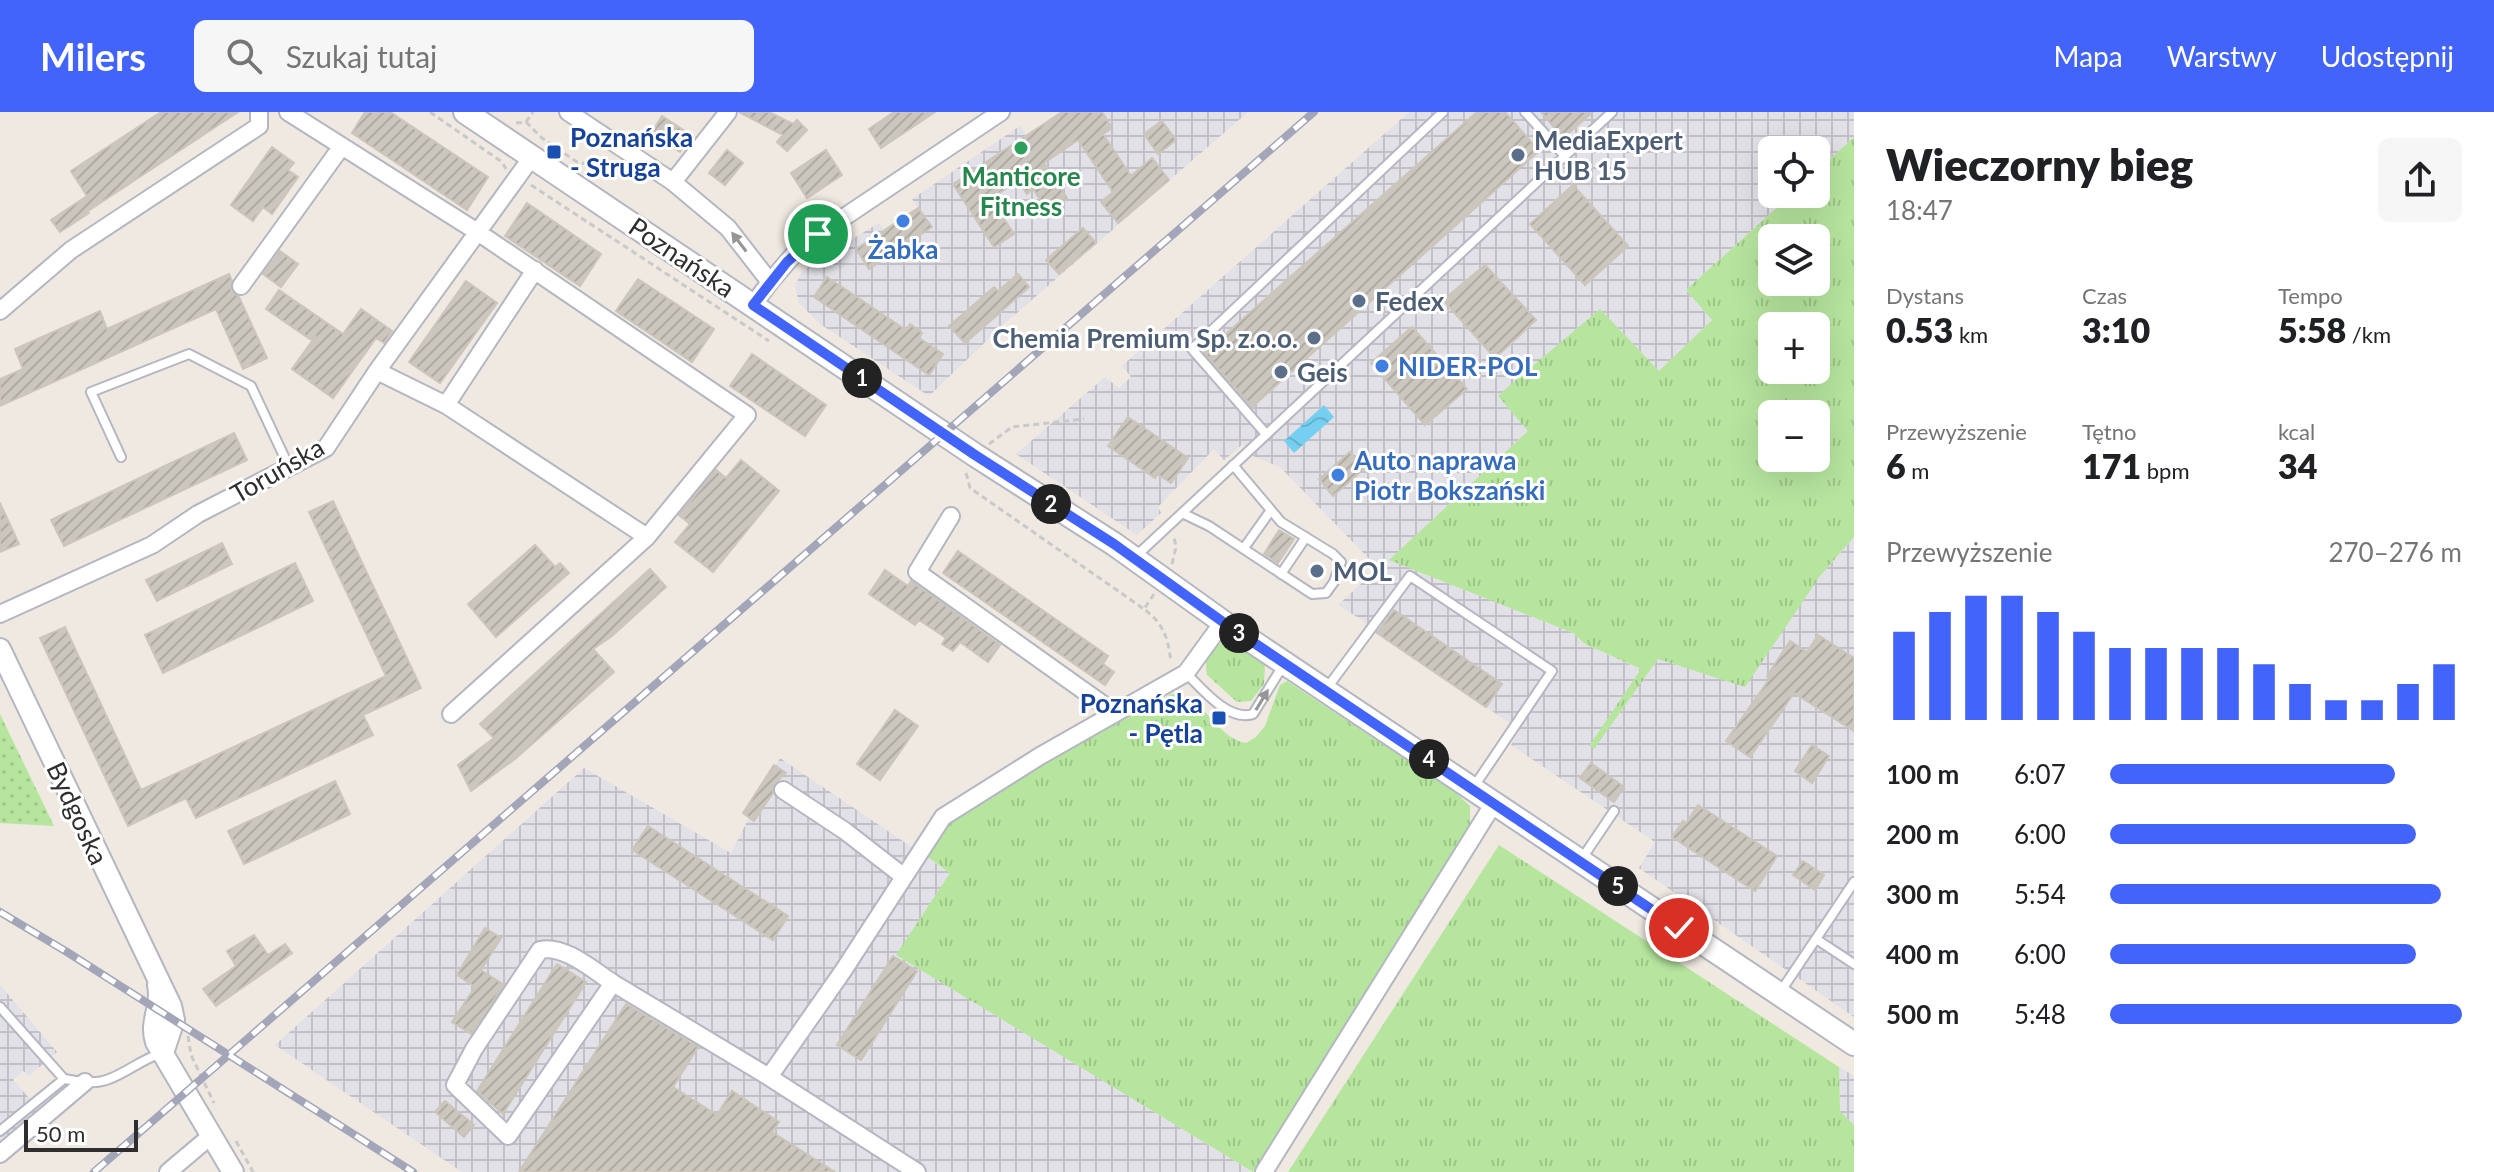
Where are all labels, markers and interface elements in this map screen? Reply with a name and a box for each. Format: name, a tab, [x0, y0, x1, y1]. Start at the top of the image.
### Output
search box	[194, 20, 754, 92]
text: Milers	[40, 33, 146, 79]
icon: search	[222, 34, 266, 78]
text: Szukaj tutaj	[286, 38, 437, 74]
text: Mapa	[2054, 39, 2123, 73]
text: Warstwy	[2167, 39, 2277, 73]
text: Udostępnij	[2321, 39, 2454, 73]
place label: Poznańska - Struga	[570, 121, 693, 183]
place label: MediaExpert HUB 15	[1534, 124, 1683, 186]
map controls	[1758, 136, 1830, 472]
button: locate	[1758, 136, 1830, 208]
text: Wieczorny bieg	[1886, 138, 2193, 190]
button: share	[2378, 138, 2462, 222]
marker: Manticore Fitness	[1012, 139, 1030, 157]
marker: Poznańska - Struga	[545, 143, 563, 161]
marker: MediaExpert HUB 15	[1509, 146, 1527, 164]
place label: Manticore Fitness	[961, 160, 1081, 222]
text: 18:47	[1886, 194, 1953, 226]
pin	[784, 200, 852, 268]
street label: Poznańska	[623, 210, 741, 304]
icon: arrive	[796, 212, 840, 256]
marker: Żabka	[894, 212, 912, 230]
button: layers	[1758, 224, 1830, 296]
one-way arrow	[732, 232, 748, 252]
place label: Żabka	[868, 233, 938, 265]
text: Dystans	[1886, 282, 1964, 309]
text: Czas	[2082, 282, 2127, 309]
text: Tempo	[2278, 282, 2343, 309]
place label: Fedex	[1375, 285, 1445, 317]
marker: Fedex	[1350, 292, 1368, 310]
text: 0.53	[1886, 309, 1953, 350]
text: 3:10	[2082, 309, 2150, 350]
text: 5:58	[2278, 309, 2346, 350]
button: +	[1758, 312, 1830, 384]
text: km	[1953, 321, 1988, 348]
text: /km	[2346, 321, 2391, 348]
place label: Chemia Premium Sp. z.o.o.	[993, 322, 1298, 354]
marker: Chemia Premium Sp. z.o.o.	[1305, 329, 1323, 347]
place label: NIDER-POL	[1398, 350, 1538, 382]
place label: Geis	[1297, 356, 1348, 388]
marker: NIDER-POL	[1373, 357, 1391, 375]
pin: 1	[842, 358, 882, 398]
marker: Geis	[1272, 363, 1290, 381]
text: 1	[856, 364, 868, 391]
button: −	[1758, 400, 1830, 472]
text: Przewyższenie	[1886, 418, 2027, 445]
text: Tętno	[2082, 418, 2136, 445]
text: kcal	[2278, 418, 2315, 445]
street label: Toruńska	[224, 430, 330, 510]
place label: Auto naprawa Piotr Bokszański	[1353, 444, 1545, 506]
text: 6	[1886, 445, 1906, 486]
text: 171	[2082, 445, 2141, 486]
text: 34	[2278, 445, 2317, 486]
text: m	[1906, 457, 1929, 484]
text: bpm	[2141, 457, 2190, 484]
marker: Auto naprawa Piotr Bokszański	[1329, 466, 1347, 484]
pin: 2	[1031, 484, 1071, 524]
text: 2	[1045, 490, 1057, 517]
text: Przewyższenie	[1886, 536, 2052, 568]
text: 270–276 m	[2328, 536, 2462, 568]
place label: MOL	[1333, 555, 1393, 587]
marker: MOL	[1308, 562, 1326, 580]
pin: 3	[1219, 613, 1259, 653]
text: 3	[1233, 619, 1245, 646]
place label: Poznańska - Pętla	[1080, 687, 1203, 749]
one-way arrow	[1255, 689, 1269, 711]
marker: Poznańska - Pętla	[1210, 709, 1228, 727]
pin: 4	[1409, 739, 1449, 779]
text: 4	[1423, 745, 1435, 772]
street label: Bydgoska	[40, 757, 116, 869]
text: 100 m	[1886, 758, 1959, 790]
text: 6:07	[2014, 758, 2066, 790]
text: 200 m	[1886, 818, 1959, 850]
text: 6:00	[2014, 818, 2066, 850]
pin: 5	[1598, 866, 1638, 906]
text: 5	[1612, 872, 1624, 899]
text: 300 m	[1886, 878, 1959, 910]
text: 5:54	[2014, 878, 2066, 910]
pin	[1645, 894, 1713, 962]
icon: check	[1657, 906, 1701, 950]
text: 400 m	[1886, 938, 1959, 970]
text: 6:00	[2014, 938, 2066, 970]
text: 500 m	[1886, 998, 1959, 1030]
text: 5:48	[2014, 998, 2066, 1030]
scale bar	[24, 1116, 138, 1152]
text: 50 m	[36, 1120, 85, 1147]

